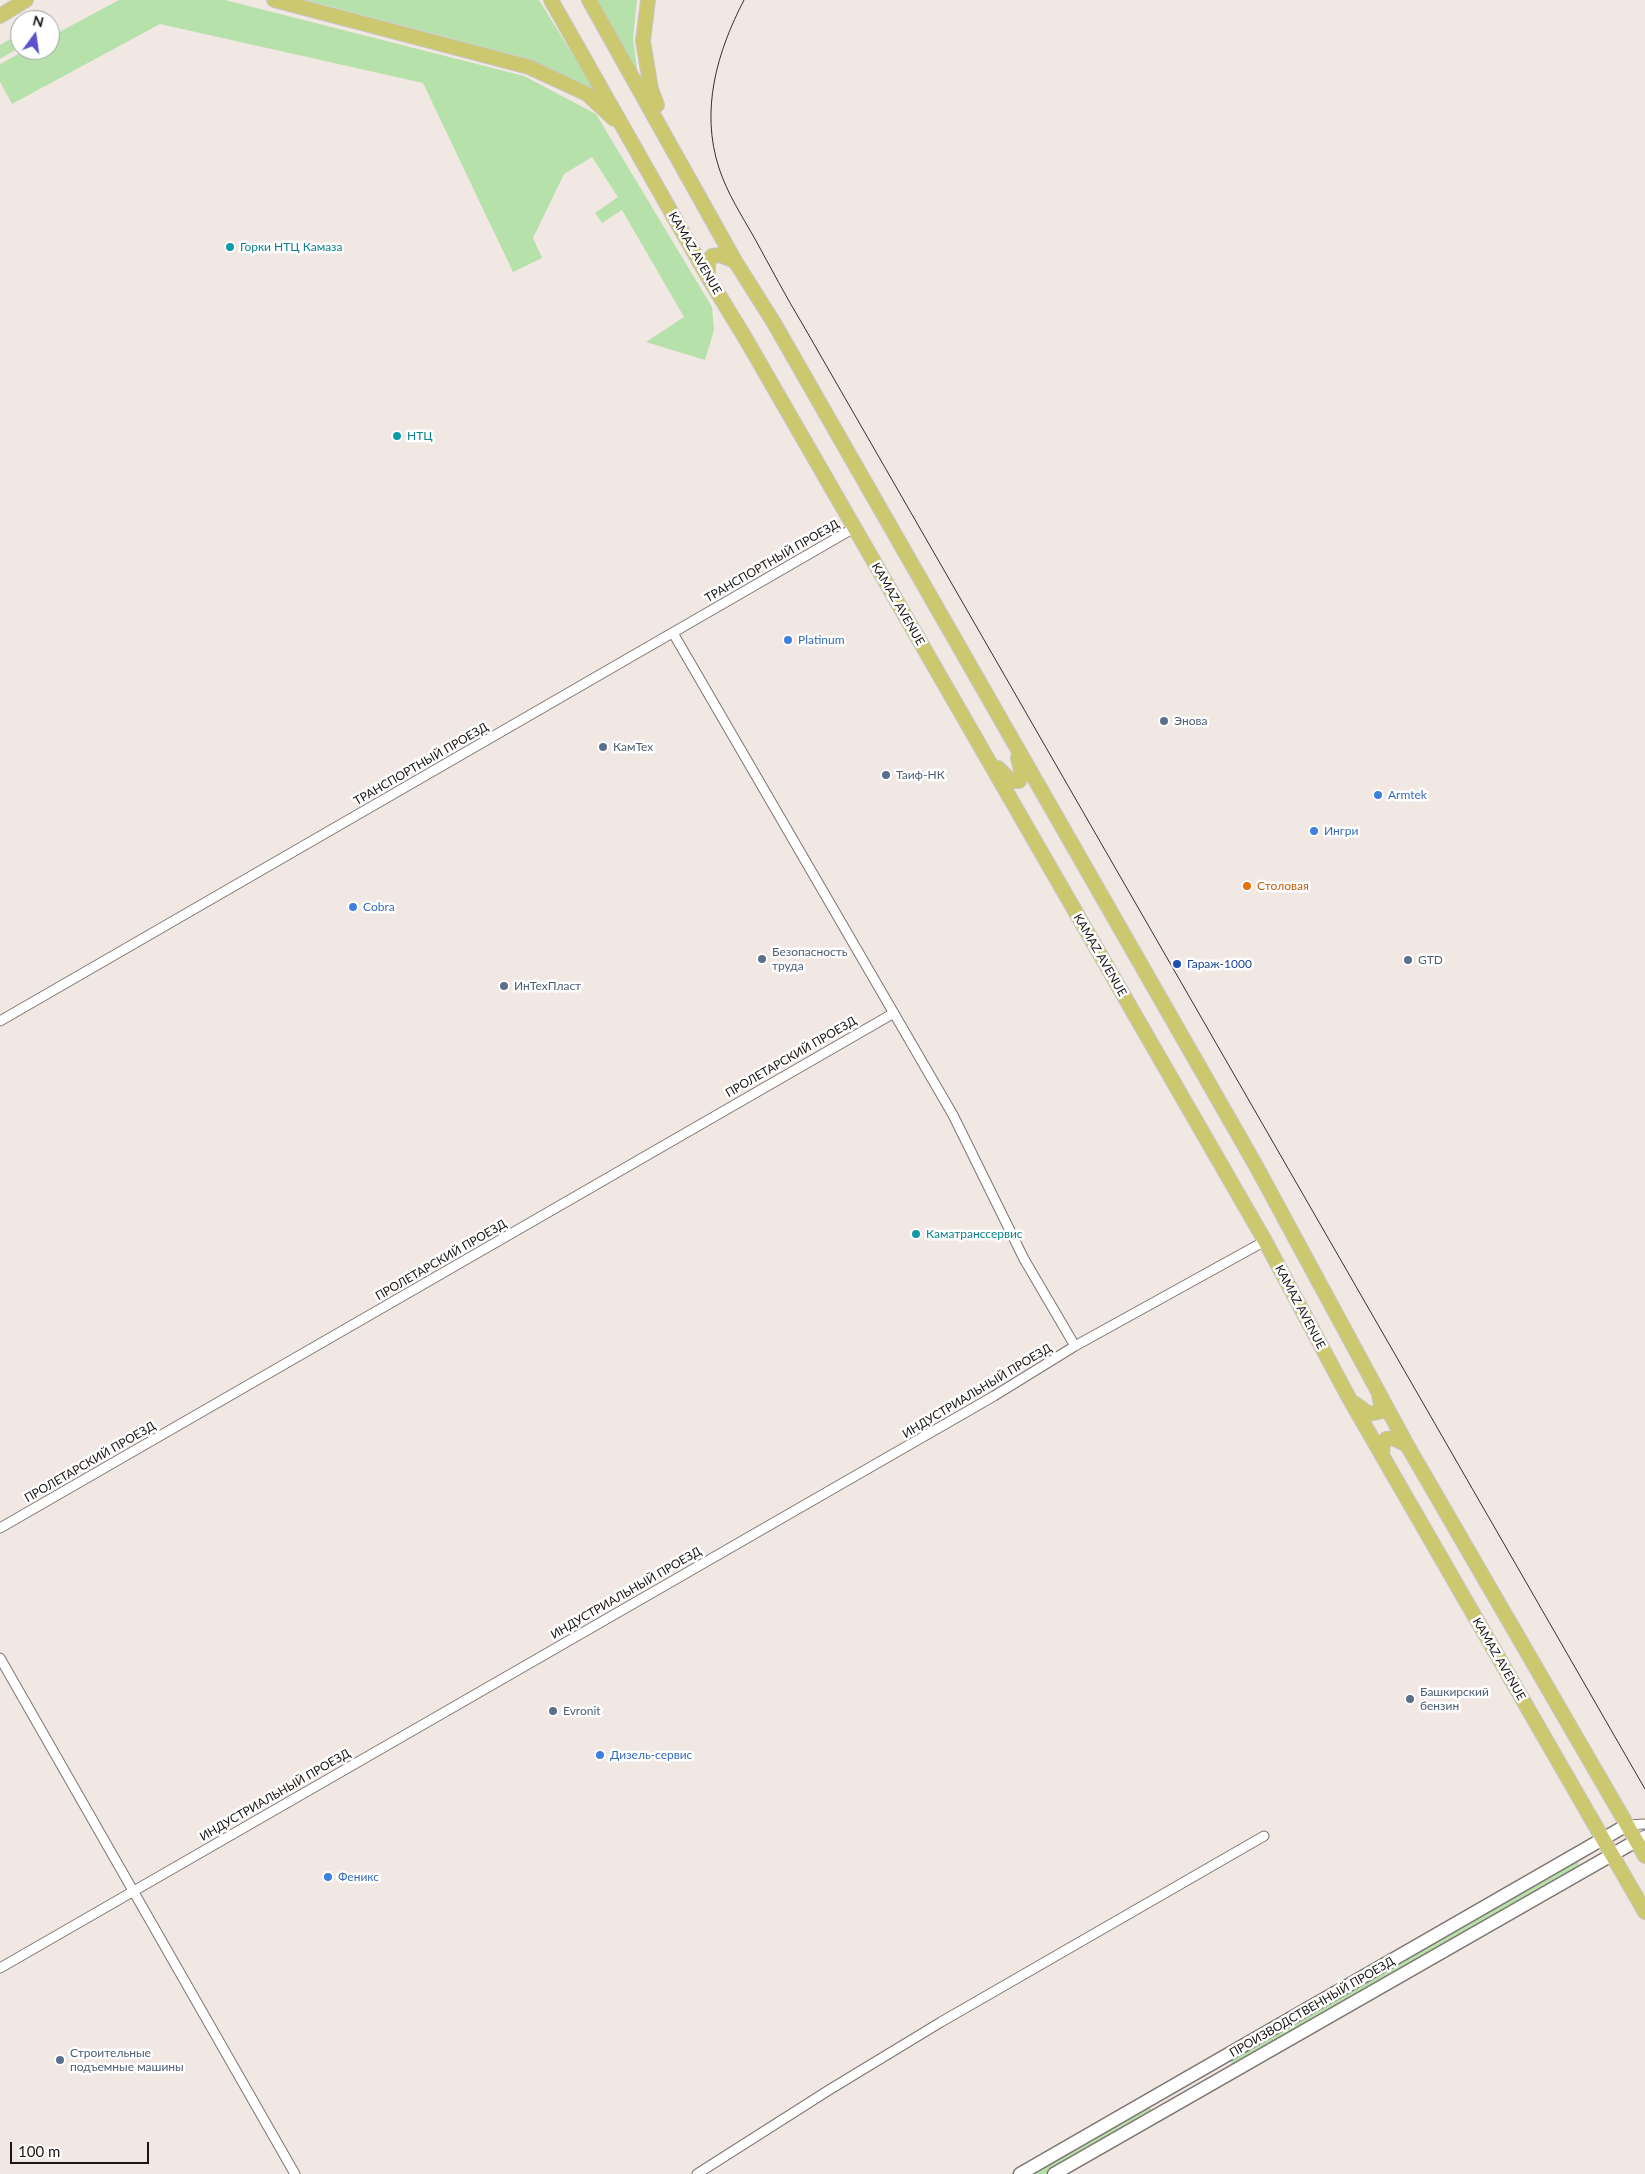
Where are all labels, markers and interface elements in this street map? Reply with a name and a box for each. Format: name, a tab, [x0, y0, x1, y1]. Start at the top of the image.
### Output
north arrow	[10, 10, 60, 60]
text: N	[31, 11, 46, 30]
street label: KAMAZ AVENUE	[665, 209, 725, 297]
place label: Горки НТЦ Камаза	[240, 240, 342, 254]
marker: Горки НТЦ Камаза	[224, 241, 236, 253]
place label: НТЦ	[407, 429, 433, 443]
marker: НТЦ	[391, 430, 403, 442]
street label: ТРАНСПОРТНЫЙ ПРОЕЗД	[702, 517, 842, 605]
street label: KAMAZ AVENUE	[868, 560, 928, 648]
place label: Platinum	[798, 633, 845, 647]
marker: Platinum	[782, 634, 794, 646]
place label: Энова	[1174, 714, 1207, 728]
marker: Энова	[1158, 715, 1170, 727]
street label: ТРАНСПОРТНЫЙ ПРОЕЗД	[351, 720, 491, 808]
place label: КамТех	[613, 740, 653, 754]
marker: КамТех	[597, 741, 609, 753]
place label: Таиф-НК	[896, 768, 945, 782]
marker: Таиф-НК	[880, 769, 892, 781]
place label: Armtek	[1388, 788, 1427, 802]
marker: Armtek	[1372, 789, 1384, 801]
place label: Ингри	[1324, 824, 1358, 838]
marker: Ингри	[1308, 825, 1320, 837]
place label: Столовая	[1257, 879, 1309, 893]
marker: Столовая	[1241, 880, 1253, 892]
place label: Cobra	[363, 900, 395, 914]
marker: Cobra	[347, 901, 359, 913]
street label: KAMAZ AVENUE	[1070, 911, 1130, 999]
place label: Безопасность труда	[772, 945, 847, 973]
marker: Безопасность труда	[756, 953, 768, 965]
place label: GTD	[1418, 953, 1443, 967]
marker: GTD	[1402, 954, 1414, 966]
place label: Гараж-1000	[1187, 957, 1252, 971]
marker: Гараж-1000	[1171, 958, 1183, 970]
place label: ИнТехПласт	[514, 979, 581, 993]
marker: ИнТехПласт	[498, 980, 510, 992]
street label: ПРОЛЕТАРСКИЙ ПРОЕЗД	[723, 1014, 859, 1100]
street label: ПРОЛЕТАРСКИЙ ПРОЕЗД	[373, 1217, 509, 1303]
place label: Каматранссервис	[926, 1227, 1023, 1241]
marker: Каматранссервис	[910, 1228, 922, 1240]
street label: KAMAZ AVENUE	[1272, 1263, 1328, 1351]
street label: ИНДУСТРИАЛЬНЫЙ ПРОЕЗД	[900, 1341, 1054, 1441]
street label: ПРОЛЕТАРСКИЙ ПРОЕЗД	[22, 1419, 158, 1505]
street label: ИНДУСТРИАЛЬНЫЙ ПРОЕЗД	[548, 1544, 704, 1642]
street label: KAMAZ AVENUE	[1469, 1615, 1529, 1703]
place label: Башкирский бензин	[1420, 1685, 1489, 1713]
marker: Башкирский бензин	[1404, 1693, 1416, 1705]
place label: Evronit	[563, 1704, 601, 1718]
marker: Evronit	[547, 1705, 559, 1717]
street label: ИНДУСТРИАЛЬНЫЙ ПРОЕЗД	[197, 1746, 353, 1844]
place label: Дизель-сервис	[610, 1748, 692, 1762]
marker: Дизель-сервис	[594, 1749, 606, 1761]
place label: Феникс	[338, 1870, 379, 1884]
marker: Феникс	[322, 1871, 334, 1883]
street label: ПРОИЗВОДСТВЕННЫЙ ПРОЕЗД	[1227, 1954, 1397, 2060]
place label: Строительные подъемные машины	[70, 2046, 184, 2074]
marker: Строительные подъемные машины	[54, 2054, 66, 2066]
scale bar	[12, 2132, 151, 2164]
text: 100 m	[18, 2142, 60, 2160]

